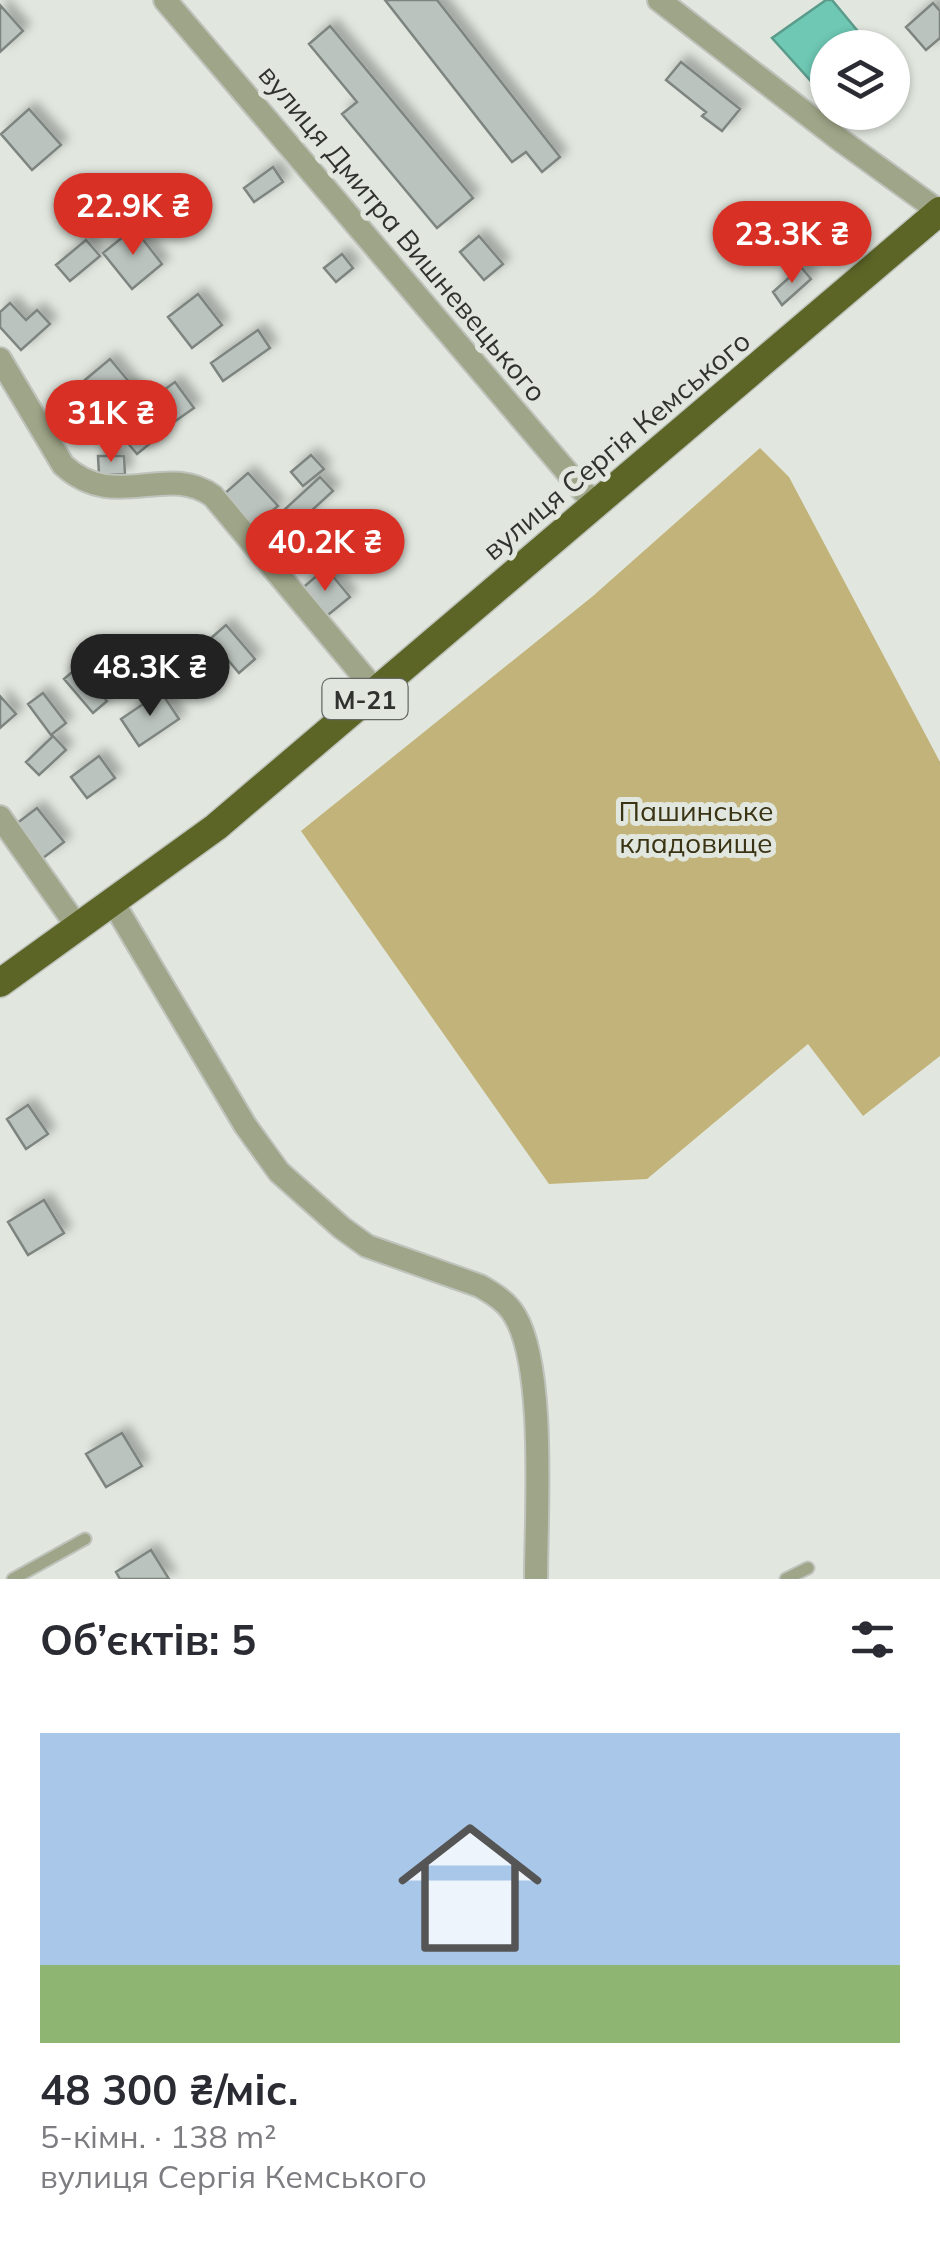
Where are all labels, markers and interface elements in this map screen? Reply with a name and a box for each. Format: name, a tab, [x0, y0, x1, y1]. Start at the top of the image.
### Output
map controls	[810, 30, 910, 130]
button: layers	[810, 30, 910, 130]
street label: вулиця Дмитра Вишневецького	[252, 57, 554, 409]
pin: 22.9K ₴	[41, 173, 225, 258]
text: 22.9K ₴	[76, 185, 190, 225]
pin: 23.3K ₴	[700, 201, 884, 286]
text: 23.3K ₴	[735, 213, 849, 253]
street label: вулиця Сергія Кемського	[475, 323, 757, 567]
pin: 31K ₴	[41, 380, 181, 465]
text: 31K ₴	[67, 392, 155, 432]
pin: 40.2K ₴	[233, 509, 417, 594]
text: 40.2K ₴	[268, 521, 382, 561]
pin: 48.3K ₴	[58, 634, 242, 719]
text: 48.3K ₴	[93, 646, 207, 686]
road number: М-21	[322, 679, 408, 719]
park label: Пашинське кладовище	[619, 793, 773, 860]
icon: filters	[845, 1612, 900, 1667]
text: Об’єктів: 5	[40, 1613, 256, 1666]
icon: home	[380, 1798, 560, 1978]
text: 48 300 ₴/міс.	[40, 2063, 298, 2116]
text: 5-кімн. · 138 m²	[40, 2116, 276, 2156]
text: вулиця Сергія Кемського	[40, 2156, 427, 2196]

